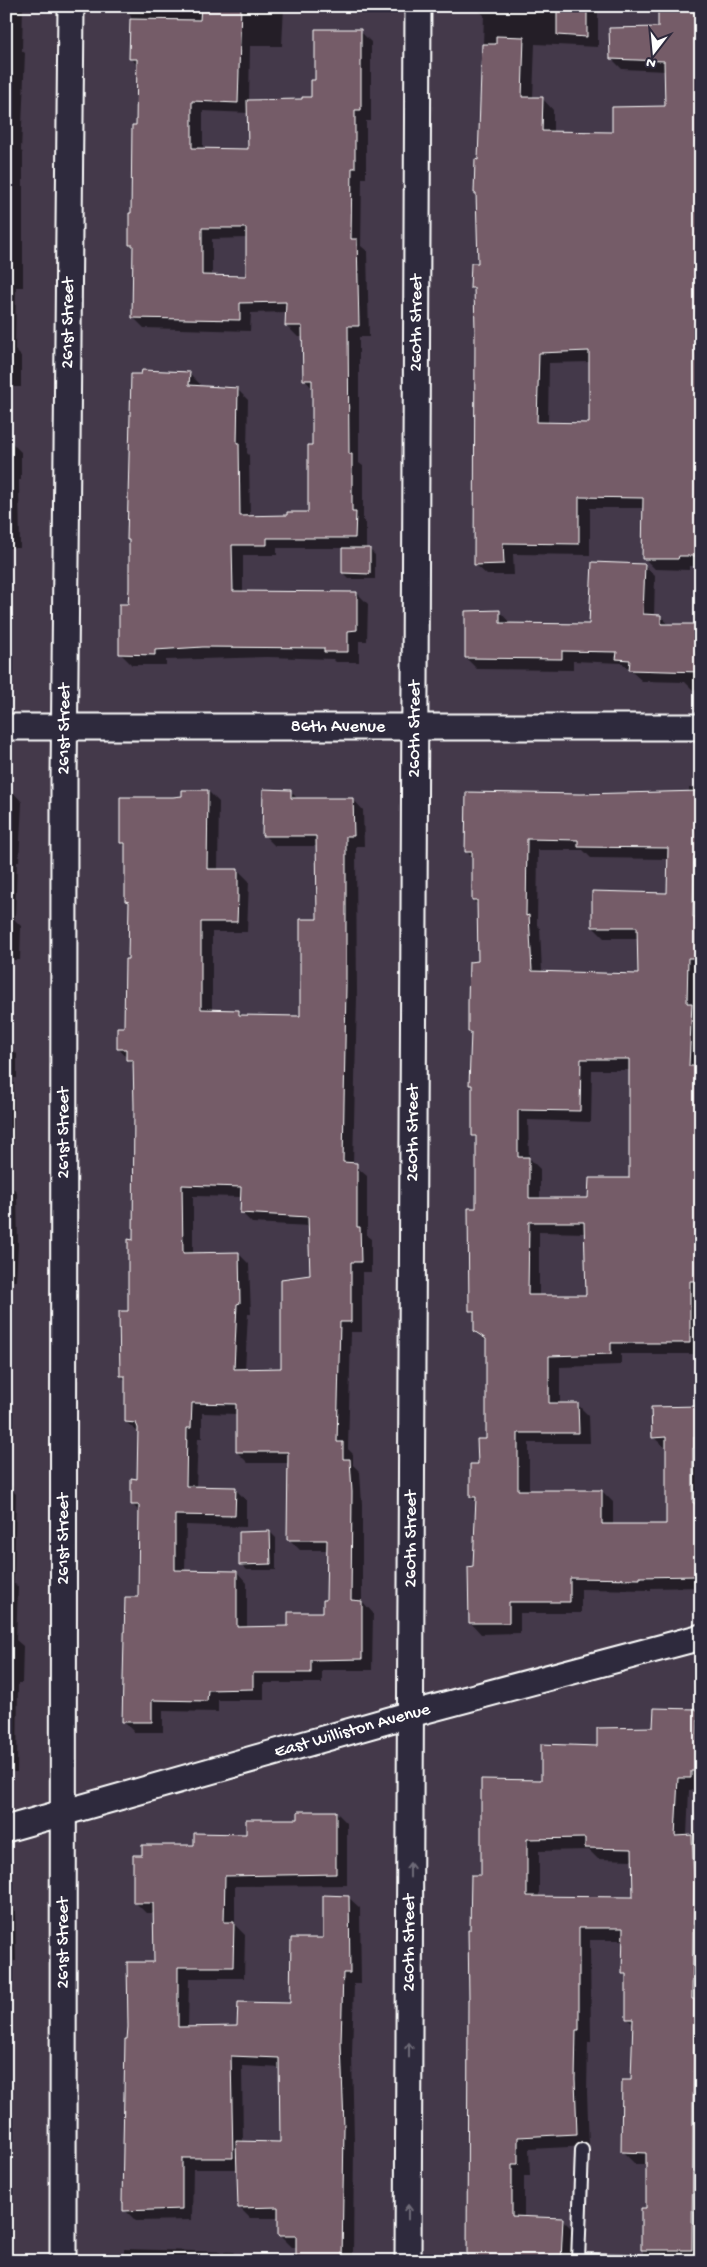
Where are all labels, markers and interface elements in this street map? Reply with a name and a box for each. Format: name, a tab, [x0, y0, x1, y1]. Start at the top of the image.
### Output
north arrow	[630, 28, 680, 78]
text: N	[644, 53, 658, 72]
street label: 260th Street	[406, 273, 427, 372]
street label: 261st Street	[57, 276, 79, 369]
street label: 260th Street	[404, 679, 426, 778]
street label: 261st Street	[54, 681, 75, 775]
street label: 86th Avenue	[291, 717, 386, 738]
street label: 260th Street	[402, 1083, 424, 1182]
street label: 261st Street	[53, 1086, 74, 1179]
street label: 260th Street	[400, 1489, 422, 1588]
street label: 261st Street	[53, 1492, 74, 1585]
street label: East Williston Avenue	[272, 1699, 433, 1763]
one-way arrow	[405, 1862, 415, 1878]
street label: 260th Street	[399, 1893, 420, 1992]
street label: 261st Street	[53, 1896, 74, 1989]
one-way arrow	[404, 2042, 414, 2058]
one-way arrow	[403, 2204, 413, 2220]

